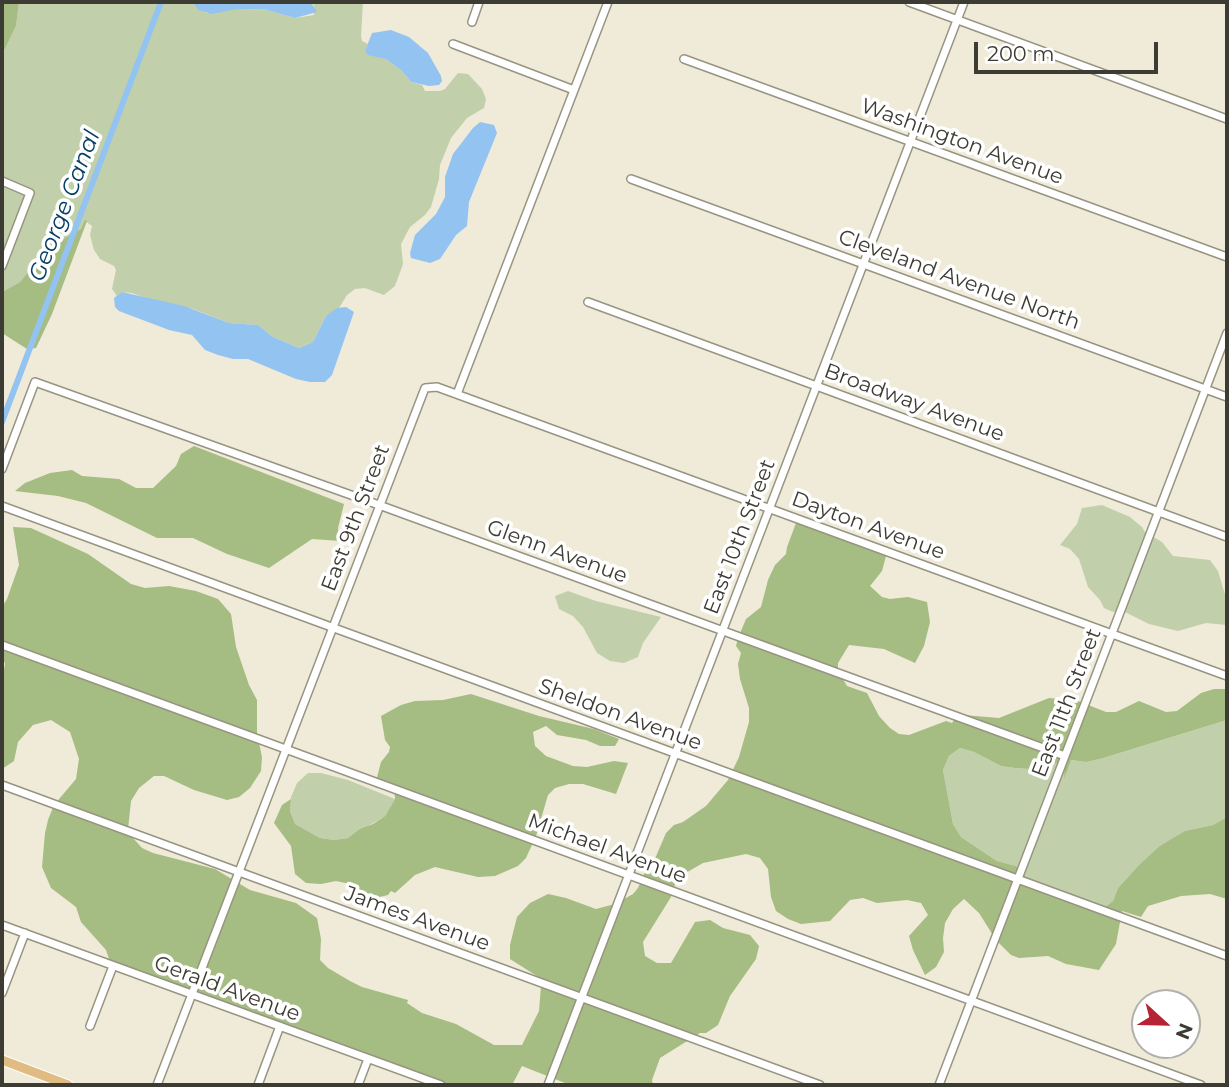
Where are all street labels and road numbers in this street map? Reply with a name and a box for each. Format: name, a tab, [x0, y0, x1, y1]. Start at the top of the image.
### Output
street label: Washington Avenue	[857, 94, 1067, 190]
street label: Cleveland Avenue North	[835, 225, 1083, 335]
street label: Broadway Avenue	[820, 359, 1008, 447]
street label: East 9th Street	[316, 441, 396, 595]
street label: East 10th Street	[699, 456, 781, 618]
street label: Dayton Avenue	[788, 487, 948, 565]
street label: Glenn Avenue	[483, 515, 631, 589]
street label: East 11th Street	[1027, 625, 1107, 781]
street label: Sheldon Avenue	[535, 674, 705, 756]
street label: Michael Avenue	[524, 809, 690, 889]
street label: James Avenue	[341, 881, 493, 957]
street label: Gerald Avenue	[151, 951, 303, 1027]

